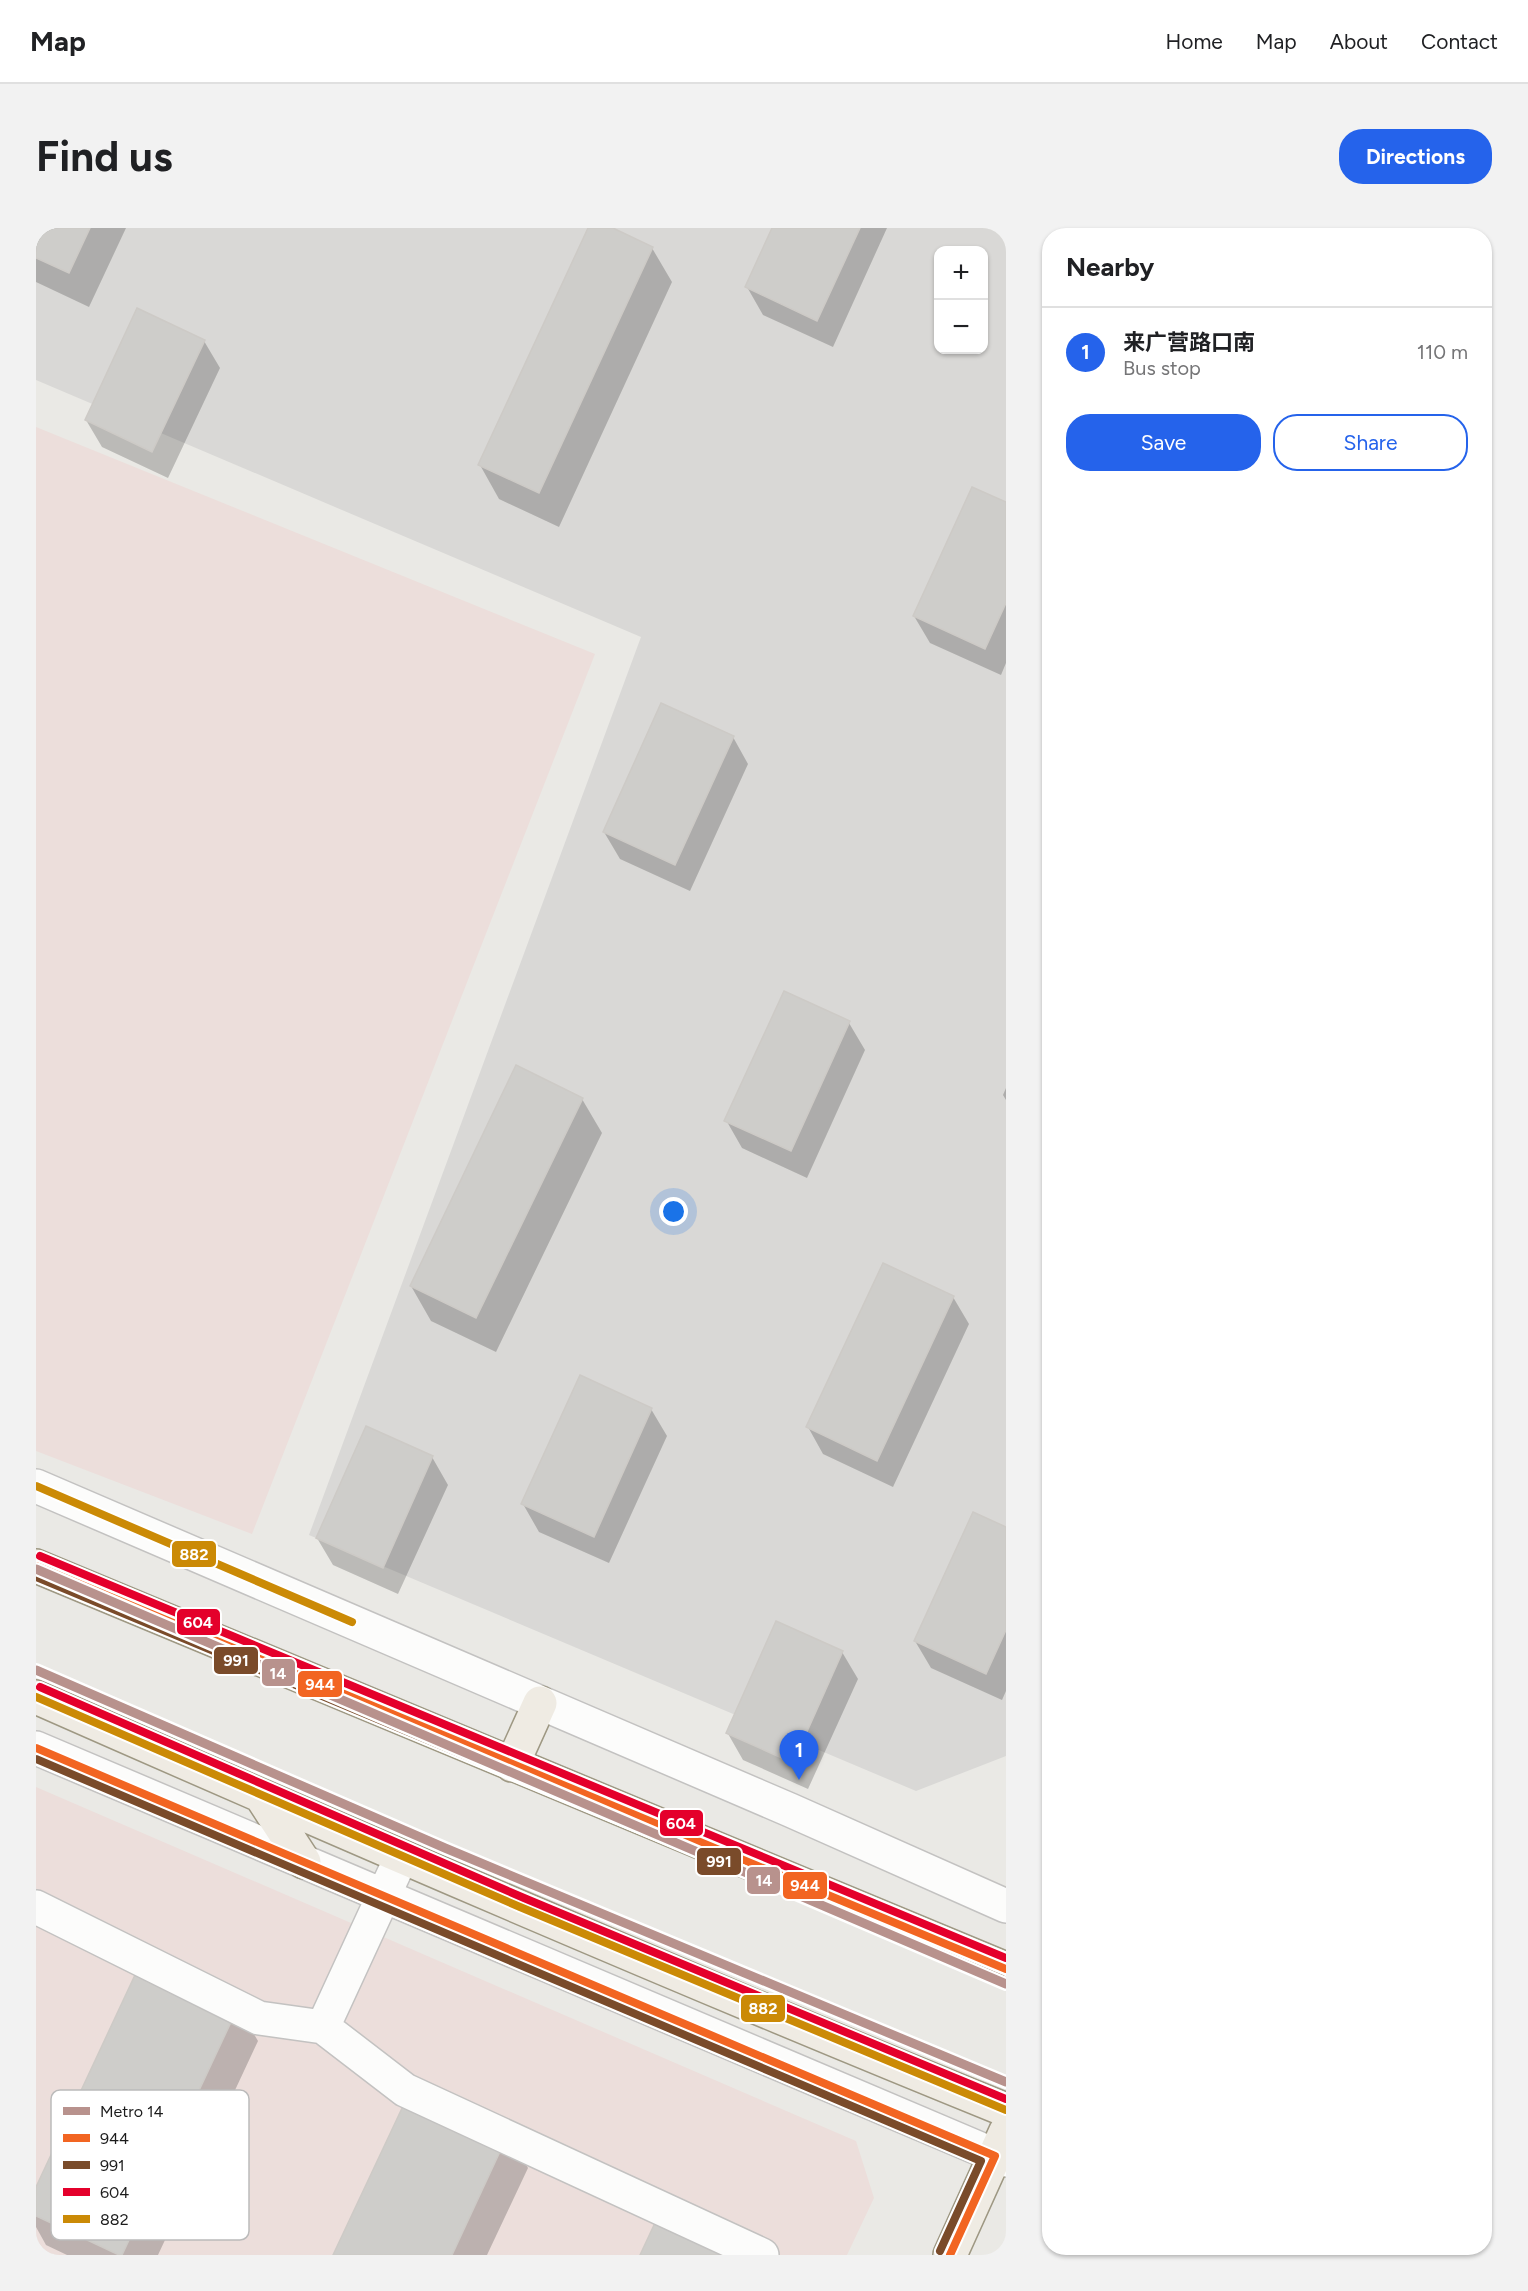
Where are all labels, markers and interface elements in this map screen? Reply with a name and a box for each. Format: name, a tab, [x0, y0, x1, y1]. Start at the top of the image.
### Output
text: Map	[30, 24, 86, 58]
text: Home	[1166, 29, 1223, 54]
text: Map	[1256, 29, 1297, 54]
text: About	[1330, 29, 1388, 54]
text: Contact	[1421, 29, 1498, 54]
button: Directions	[1339, 129, 1492, 184]
text: Find us	[36, 131, 173, 182]
map controls	[934, 246, 988, 354]
button: +	[934, 246, 988, 300]
text: Nearby	[1066, 251, 1154, 283]
button: −	[934, 300, 988, 354]
text: 来广营路口南	[1123, 329, 1255, 356]
text: 1	[1081, 340, 1090, 364]
text: 110 m	[1417, 340, 1468, 364]
text: Bus stop	[1123, 356, 1201, 380]
button: Save	[1066, 414, 1261, 471]
button: Share	[1273, 414, 1468, 471]
your location	[659, 1197, 688, 1226]
line badge: 882	[171, 1540, 217, 1568]
text: 882	[180, 1545, 208, 1564]
line badge: 604	[176, 1608, 221, 1636]
text: 604	[183, 1613, 213, 1632]
line badge: 991	[213, 1646, 259, 1675]
text: 991	[223, 1651, 249, 1670]
line badge: 14	[261, 1658, 296, 1687]
text: 14	[270, 1664, 286, 1683]
line badge: 944	[297, 1670, 343, 1698]
text: 944	[305, 1675, 335, 1694]
pin: 1	[780, 1730, 819, 1780]
line badge: 604	[659, 1809, 704, 1837]
text: 604	[666, 1814, 696, 1833]
line badge: 991	[696, 1847, 742, 1876]
text: 991	[706, 1852, 732, 1871]
line badge: 14	[746, 1866, 781, 1895]
text: 14	[756, 1871, 772, 1890]
line badge: 944	[782, 1871, 828, 1900]
text: 944	[790, 1876, 820, 1895]
line badge: 882	[740, 1994, 786, 2023]
text: 882	[749, 1999, 777, 2018]
legend	[51, 2090, 249, 2240]
text: Metro 14	[100, 2102, 164, 2121]
text: 944	[100, 2129, 129, 2148]
text: 991	[100, 2156, 125, 2175]
text: 604	[100, 2183, 129, 2202]
text: 882	[100, 2210, 129, 2229]

